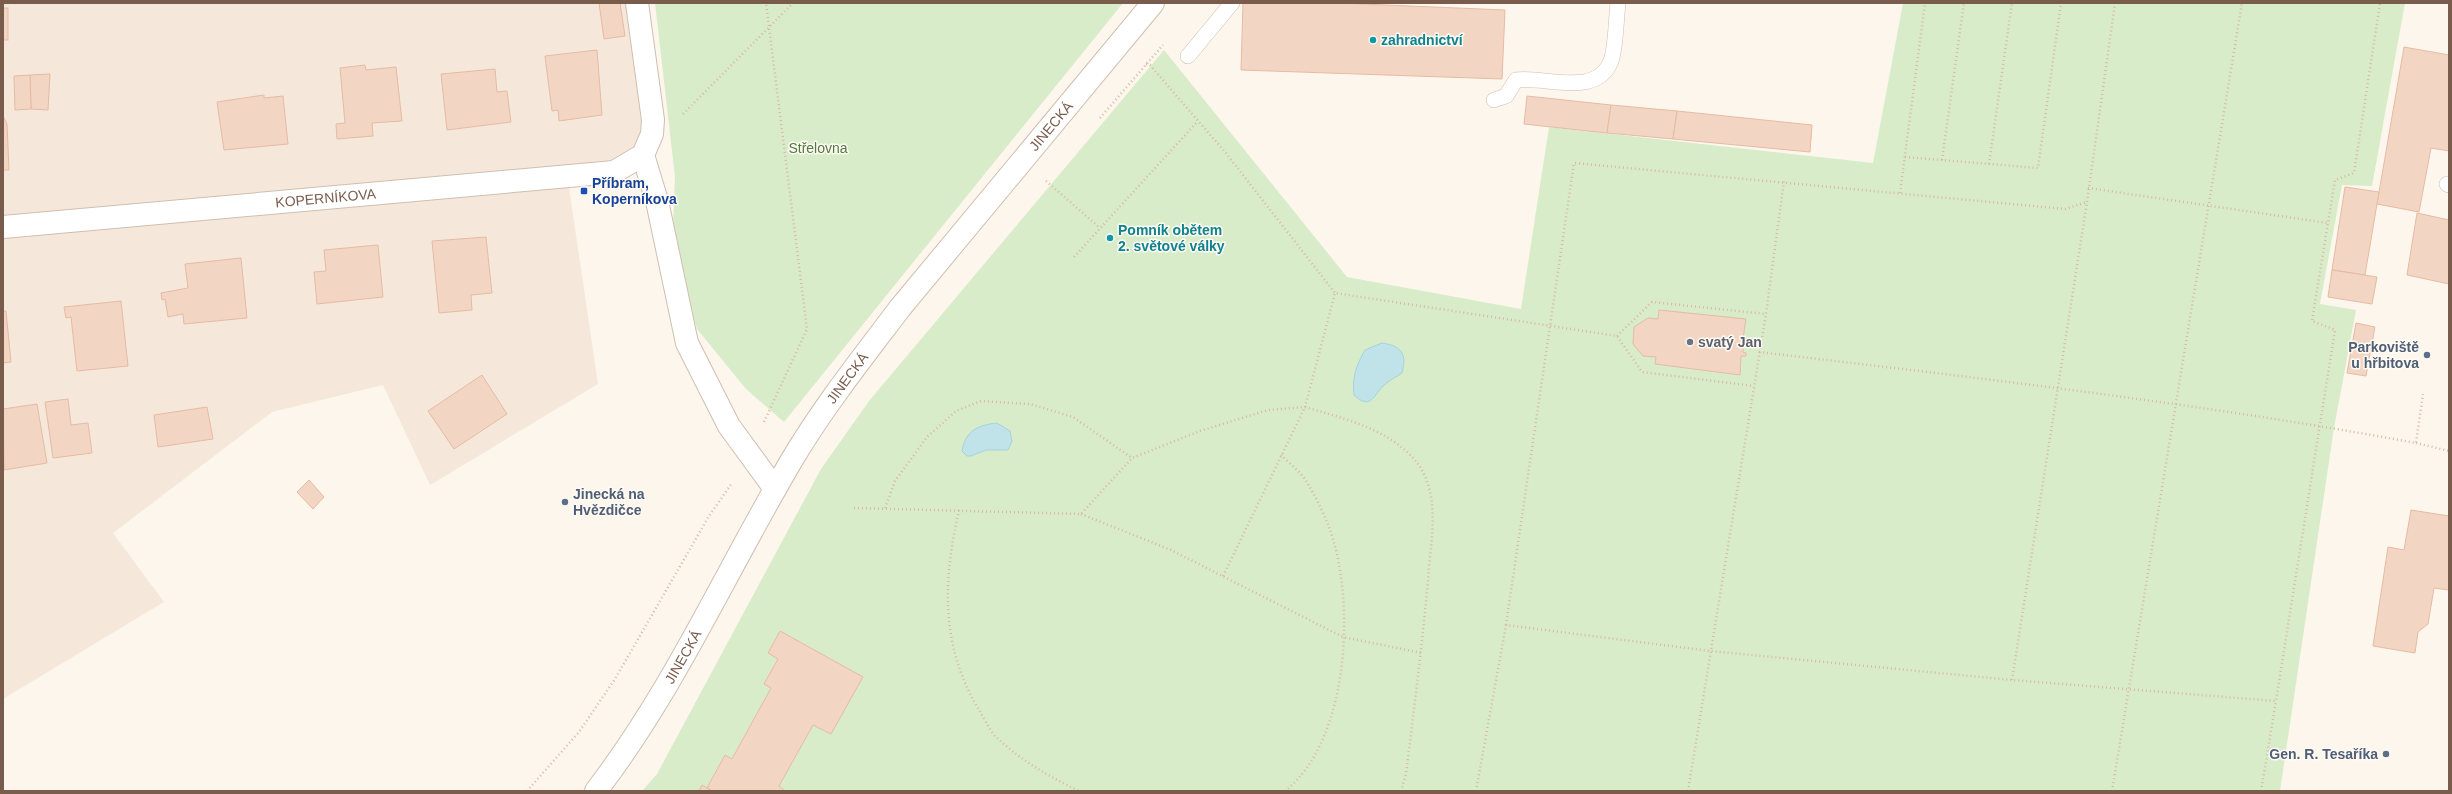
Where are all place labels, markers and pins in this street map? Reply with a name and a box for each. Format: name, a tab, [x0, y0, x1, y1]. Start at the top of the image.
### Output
place label: zahradnictví	[1381, 32, 1464, 48]
marker: zahradnictví	[1368, 35, 1378, 45]
place label: Příbram, Koperníkova	[592, 175, 677, 207]
marker: Příbram, Koperníkova	[579, 186, 589, 196]
place label: Pomník obětem 2. světové války	[1118, 222, 1225, 254]
marker: Pomník obětem 2. světové války	[1105, 233, 1115, 243]
place label: svatý Jan	[1698, 334, 1762, 350]
marker: svatý Jan	[1685, 337, 1695, 347]
place label: Parkoviště u hřbitova	[2348, 339, 2419, 371]
marker: Parkoviště u hřbitova	[2422, 350, 2432, 360]
place label: Jinecká na Hvězdičce	[573, 486, 645, 518]
marker: Jinecká na Hvězdičce	[560, 497, 570, 507]
place label: Gen. R. Tesaříka	[2269, 746, 2378, 762]
marker: Gen. R. Tesaříka	[2381, 749, 2391, 759]

